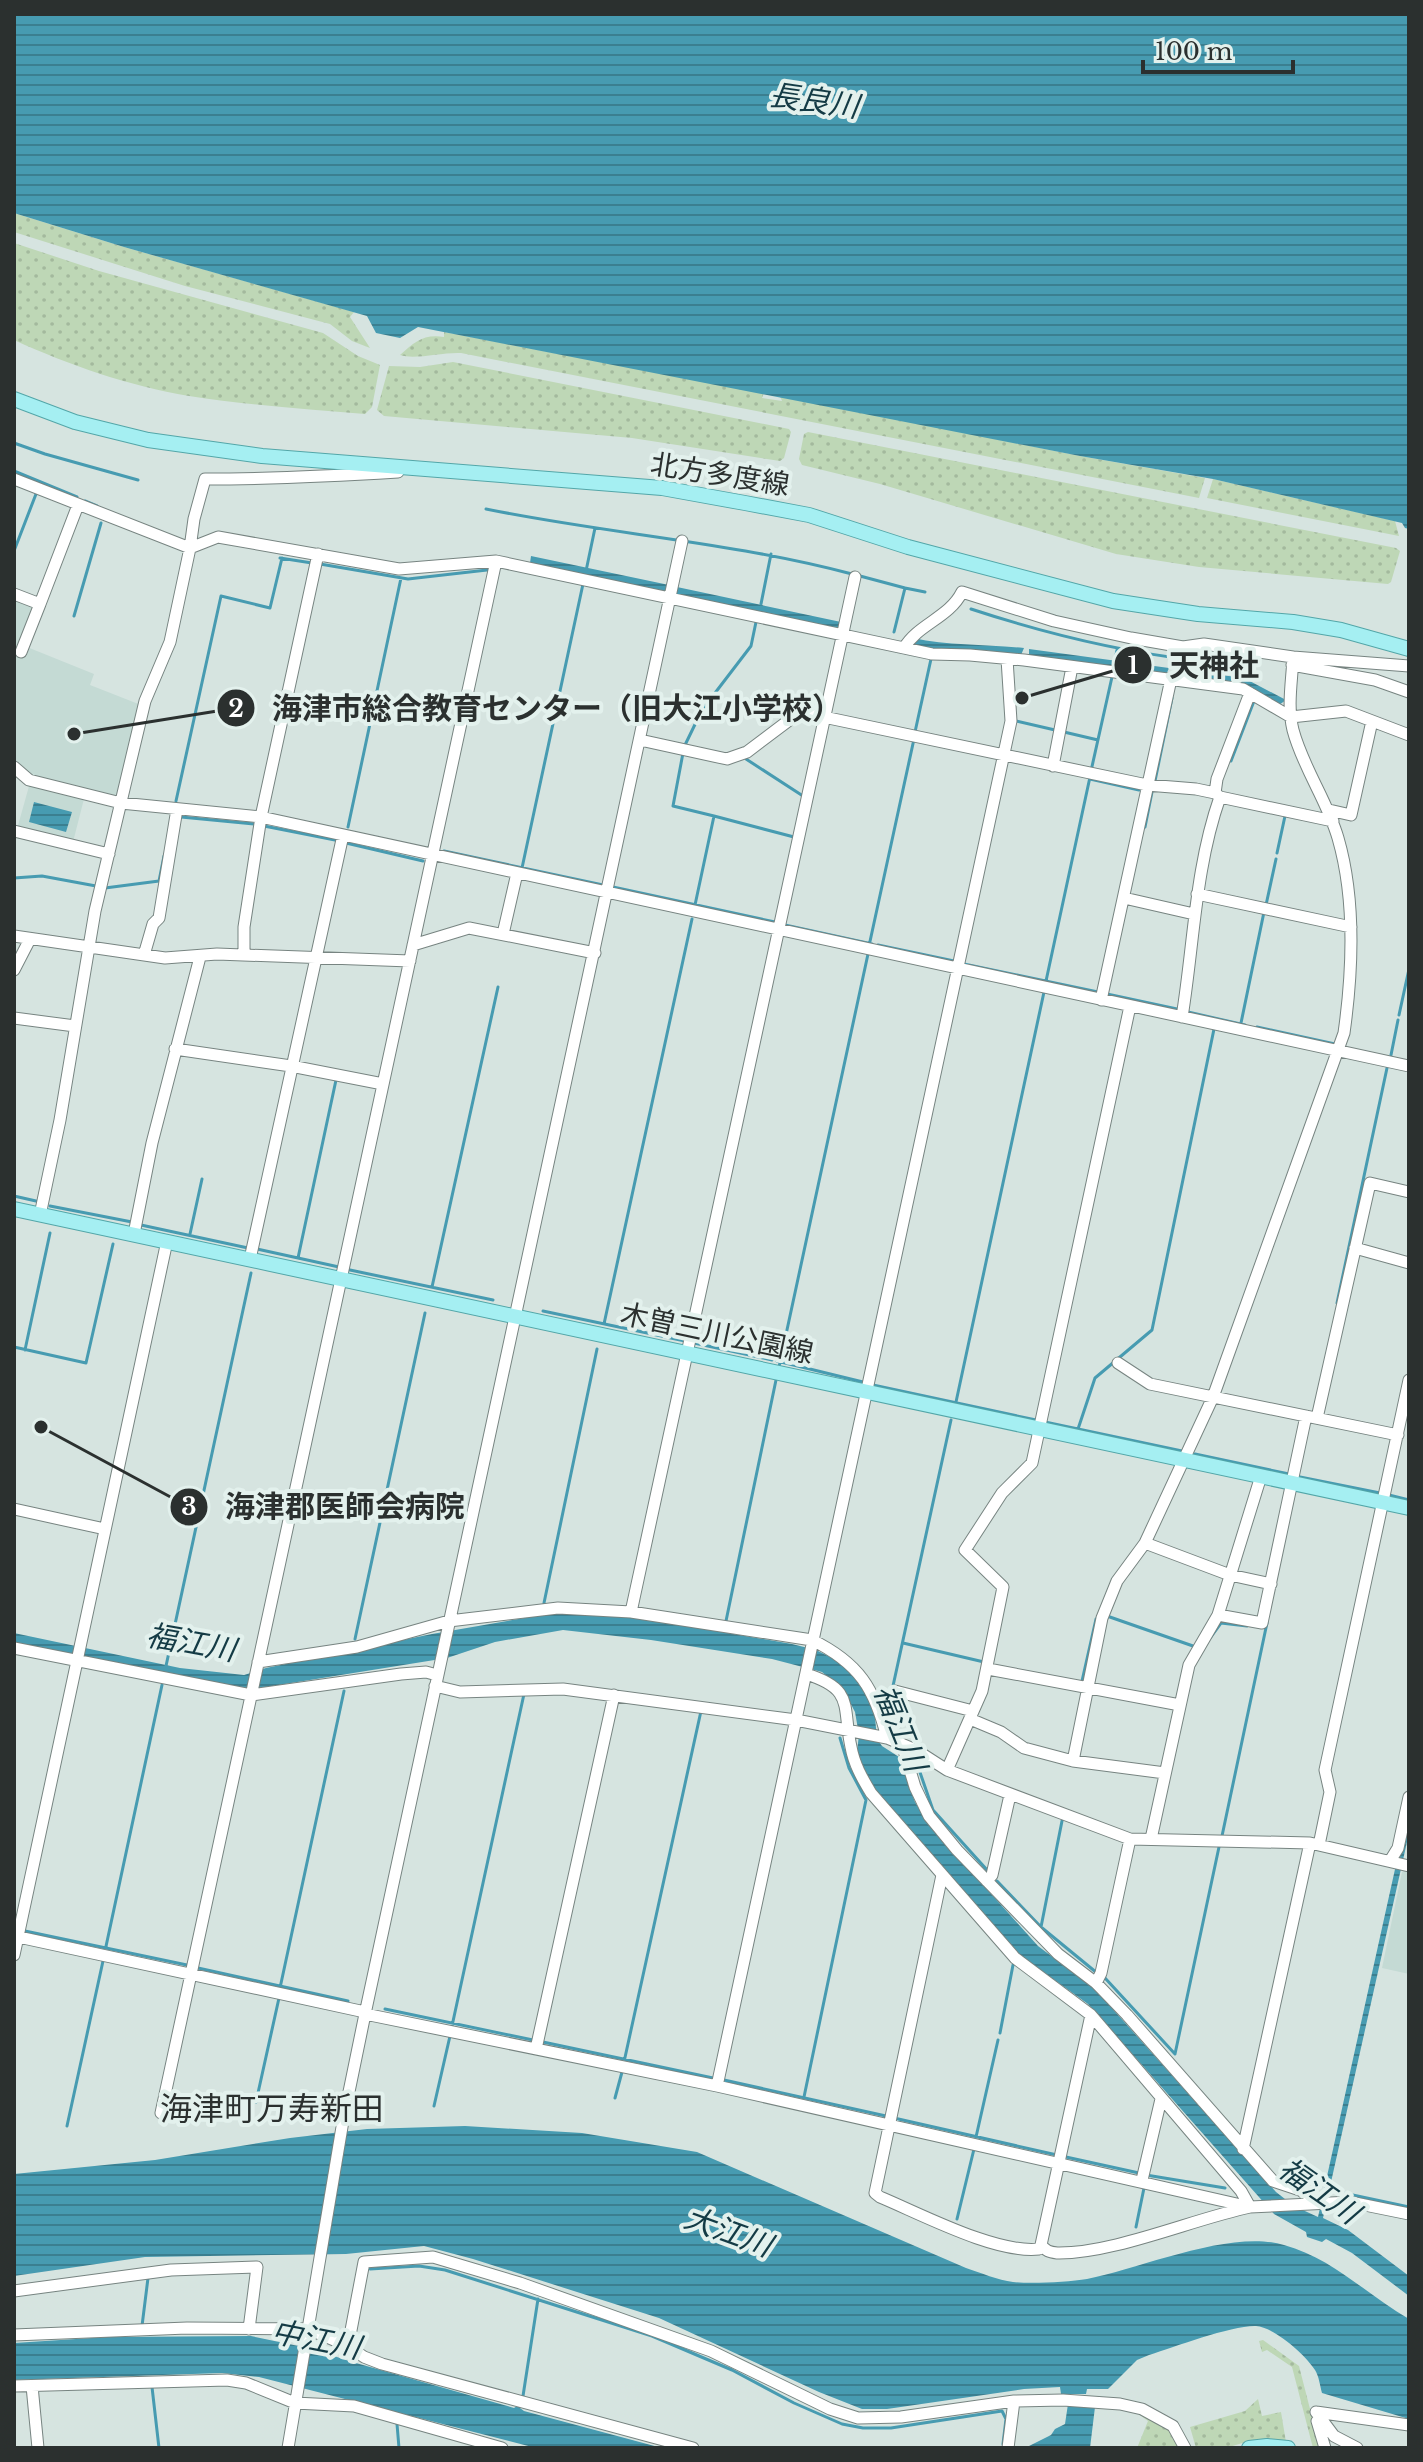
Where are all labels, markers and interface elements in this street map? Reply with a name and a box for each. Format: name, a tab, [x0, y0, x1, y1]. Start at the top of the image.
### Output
scale bar	[1143, 24, 1293, 74]
text: 100 m	[1155, 37, 1233, 66]
water label: 長良川	[767, 76, 864, 126]
street label: 北方多度線	[648, 446, 792, 503]
callout: 天神社	[1113, 638, 1275, 692]
text: 天神社	[1169, 647, 1259, 684]
text: 1	[1128, 651, 1138, 680]
callout: 海津市総合教育センター（旧大江小学校）	[216, 681, 858, 735]
text: 海津市総合教育センター（旧大江小学校）	[272, 690, 842, 727]
text: 2	[228, 694, 244, 723]
street label: 木曽三川公園線	[617, 1296, 816, 1371]
callout: 海津郡医師会病院	[169, 1480, 481, 1534]
text: 海津郡医師会病院	[225, 1488, 465, 1525]
text: 3	[181, 1492, 197, 1521]
water label: 福江川	[144, 1616, 242, 1669]
water label: 福江川	[866, 1679, 936, 1779]
district label: 海津町万寿新田	[160, 2089, 384, 2129]
water label: 福江川	[1272, 2150, 1369, 2233]
water label: 大江川	[680, 2199, 780, 2265]
water label: 中江川	[268, 2313, 367, 2367]

